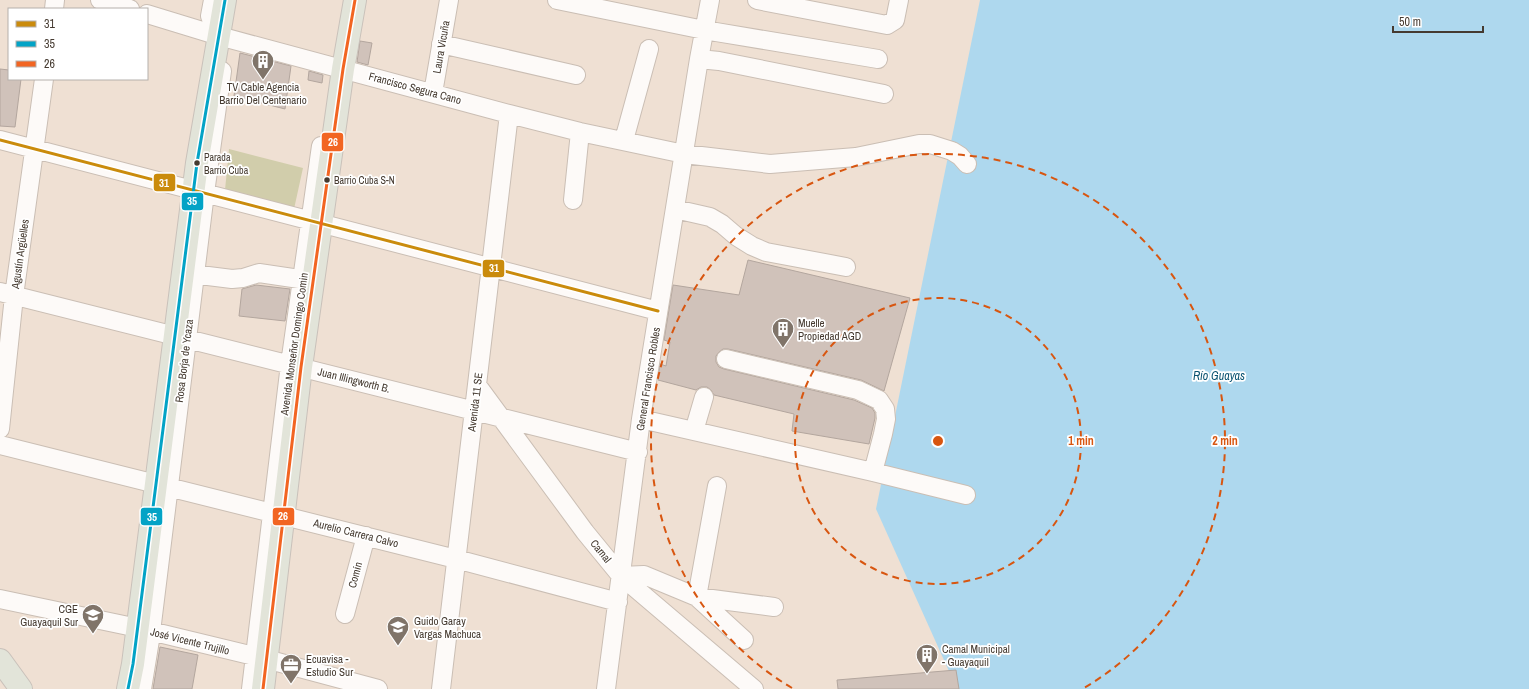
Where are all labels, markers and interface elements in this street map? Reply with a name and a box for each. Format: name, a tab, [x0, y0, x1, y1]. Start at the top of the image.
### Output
legend	[8, 8, 148, 80]
scale bar	[1393, 8, 1483, 34]
text: 50 m	[1399, 14, 1421, 30]
text: 31	[44, 16, 55, 32]
street label: Laura Vicuña	[429, 19, 453, 75]
text: 35	[44, 36, 55, 52]
building icon: TV Cable Agencia Barrio Del Centenario	[250, 48, 276, 81]
text: 26	[44, 56, 55, 72]
street label: Francisco Segura Cano	[367, 69, 463, 107]
place label: TV Cable Agencia Barrio Del Centenario	[219, 80, 307, 107]
line badge: 26	[321, 132, 344, 152]
text: 26	[328, 135, 338, 149]
place label: Parada Barrio Cuba	[204, 151, 249, 177]
marker: Parada Barrio Cuba	[192, 158, 202, 168]
line badge: 31	[153, 173, 176, 192]
place label: Barrio Cuba S-N	[334, 174, 395, 187]
marker: Barrio Cuba S-N	[322, 175, 332, 185]
text: 31	[159, 176, 169, 190]
line badge: 35	[181, 192, 204, 211]
text: 35	[187, 194, 197, 208]
street label: Agustín Argüelles	[8, 218, 32, 291]
line badge: 31	[482, 259, 505, 278]
text: 31	[489, 261, 499, 275]
street label: Avenida Monseñor Domingo Comin	[277, 272, 311, 417]
building icon: Muelle Propiedad AGD	[770, 316, 796, 349]
place label: Muelle Propiedad AGD	[798, 316, 861, 343]
street label: Rosa Borja de Ycaza	[172, 319, 196, 403]
street label: General Francisco Robles	[633, 326, 663, 432]
street label: Juan Illingworth B.	[316, 364, 392, 396]
water label: Río Guayas	[1193, 368, 1245, 384]
street label: Avenida 11 SE	[464, 372, 486, 433]
text: 1 min	[1068, 433, 1094, 449]
text: 2 min	[1212, 433, 1238, 449]
centre of rings	[931, 434, 945, 448]
line badge: 35	[140, 507, 163, 526]
line badge: 26	[272, 507, 295, 526]
text: 26	[278, 509, 288, 523]
text: 35	[147, 510, 157, 524]
street label: Aurelio Carrera Calvo	[311, 515, 400, 550]
street label: Camal	[587, 536, 615, 566]
street label: Comín	[345, 560, 365, 590]
place label: CGE Guayaquil Sur	[20, 602, 78, 629]
school or university icon: CGE Guayaquil Sur	[80, 602, 106, 635]
school or university icon: Guido Garay Vargas Machuca	[385, 614, 411, 647]
place label: Guido Garay Vargas Machuca	[414, 614, 481, 641]
street label: José Vicente Trujillo	[149, 624, 231, 658]
building icon: Camal Municipal - Guayaquil	[914, 642, 940, 675]
place label: Camal Municipal - Guayaquil	[942, 642, 1010, 669]
office icon: Ecuavisa - Estudio Sur	[278, 652, 304, 685]
place label: Ecuavisa - Estudio Sur	[306, 652, 353, 679]

